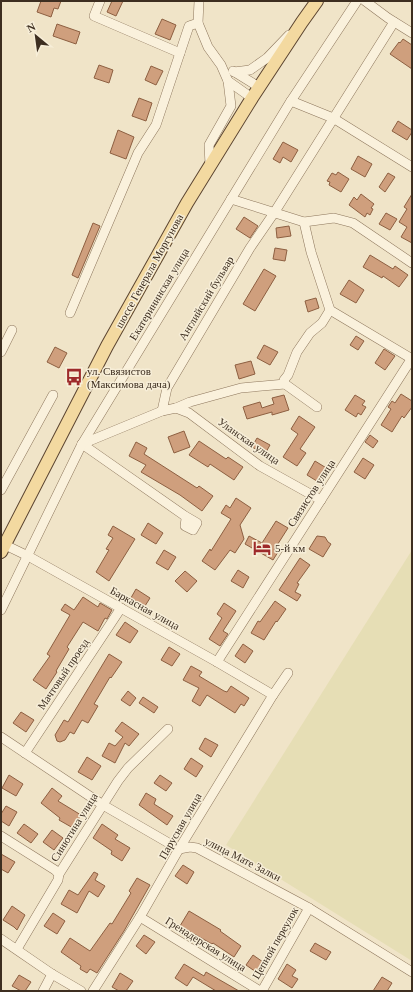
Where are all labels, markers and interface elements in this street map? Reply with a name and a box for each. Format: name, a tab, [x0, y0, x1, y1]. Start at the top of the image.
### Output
north arrow	[16, 16, 56, 56]
text: N	[25, 20, 38, 34]
street label: шоссе Генерала Моргунова	[113, 212, 185, 330]
street label: Екатерининская улица	[127, 246, 191, 342]
street label: Английский бульвар	[176, 253, 236, 342]
place label: ул. Связистов (Максимова дача)	[87, 365, 171, 391]
bus stop icon: ул. Связистов (Максимова дача)	[64, 367, 84, 387]
street label: Уланская улица	[216, 415, 282, 467]
street label: Связистов улица	[285, 457, 337, 529]
hotel icon: 5-й км	[252, 538, 272, 558]
place label: 5-й км	[275, 542, 305, 554]
street label: Баркасная улица	[108, 584, 182, 632]
street label: Мачтовый проезд	[35, 636, 91, 712]
street label: Синютина улица	[48, 790, 100, 863]
street label: Парусная улица	[156, 791, 204, 861]
street label: улица Мате Залки	[203, 835, 283, 883]
street label: Цепной переулок	[250, 904, 301, 981]
street label: Гренадерская улица	[164, 914, 249, 974]

